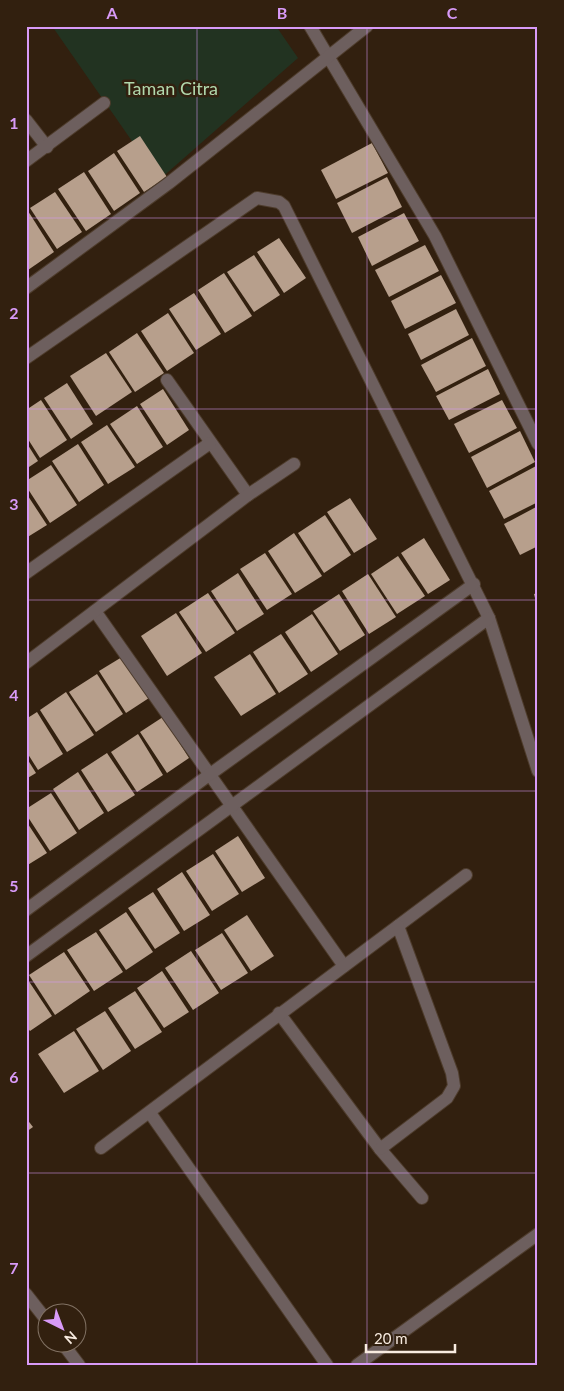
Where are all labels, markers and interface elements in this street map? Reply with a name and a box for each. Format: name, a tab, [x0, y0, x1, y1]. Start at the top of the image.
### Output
text: A	[105, 3, 118, 22]
text: B	[277, 3, 287, 22]
text: C	[447, 3, 458, 22]
park label: Taman Citra	[124, 77, 218, 99]
text: 1	[9, 113, 19, 132]
text: 2	[9, 303, 19, 322]
text: 3	[9, 494, 19, 513]
text: 4	[9, 685, 19, 704]
text: 5	[9, 876, 19, 895]
text: 6	[9, 1067, 19, 1086]
text: 7	[9, 1258, 19, 1277]
north arrow	[38, 1304, 88, 1354]
scale bar	[366, 1321, 455, 1353]
text: N	[61, 1328, 81, 1348]
text: 20 m	[374, 1329, 408, 1347]

